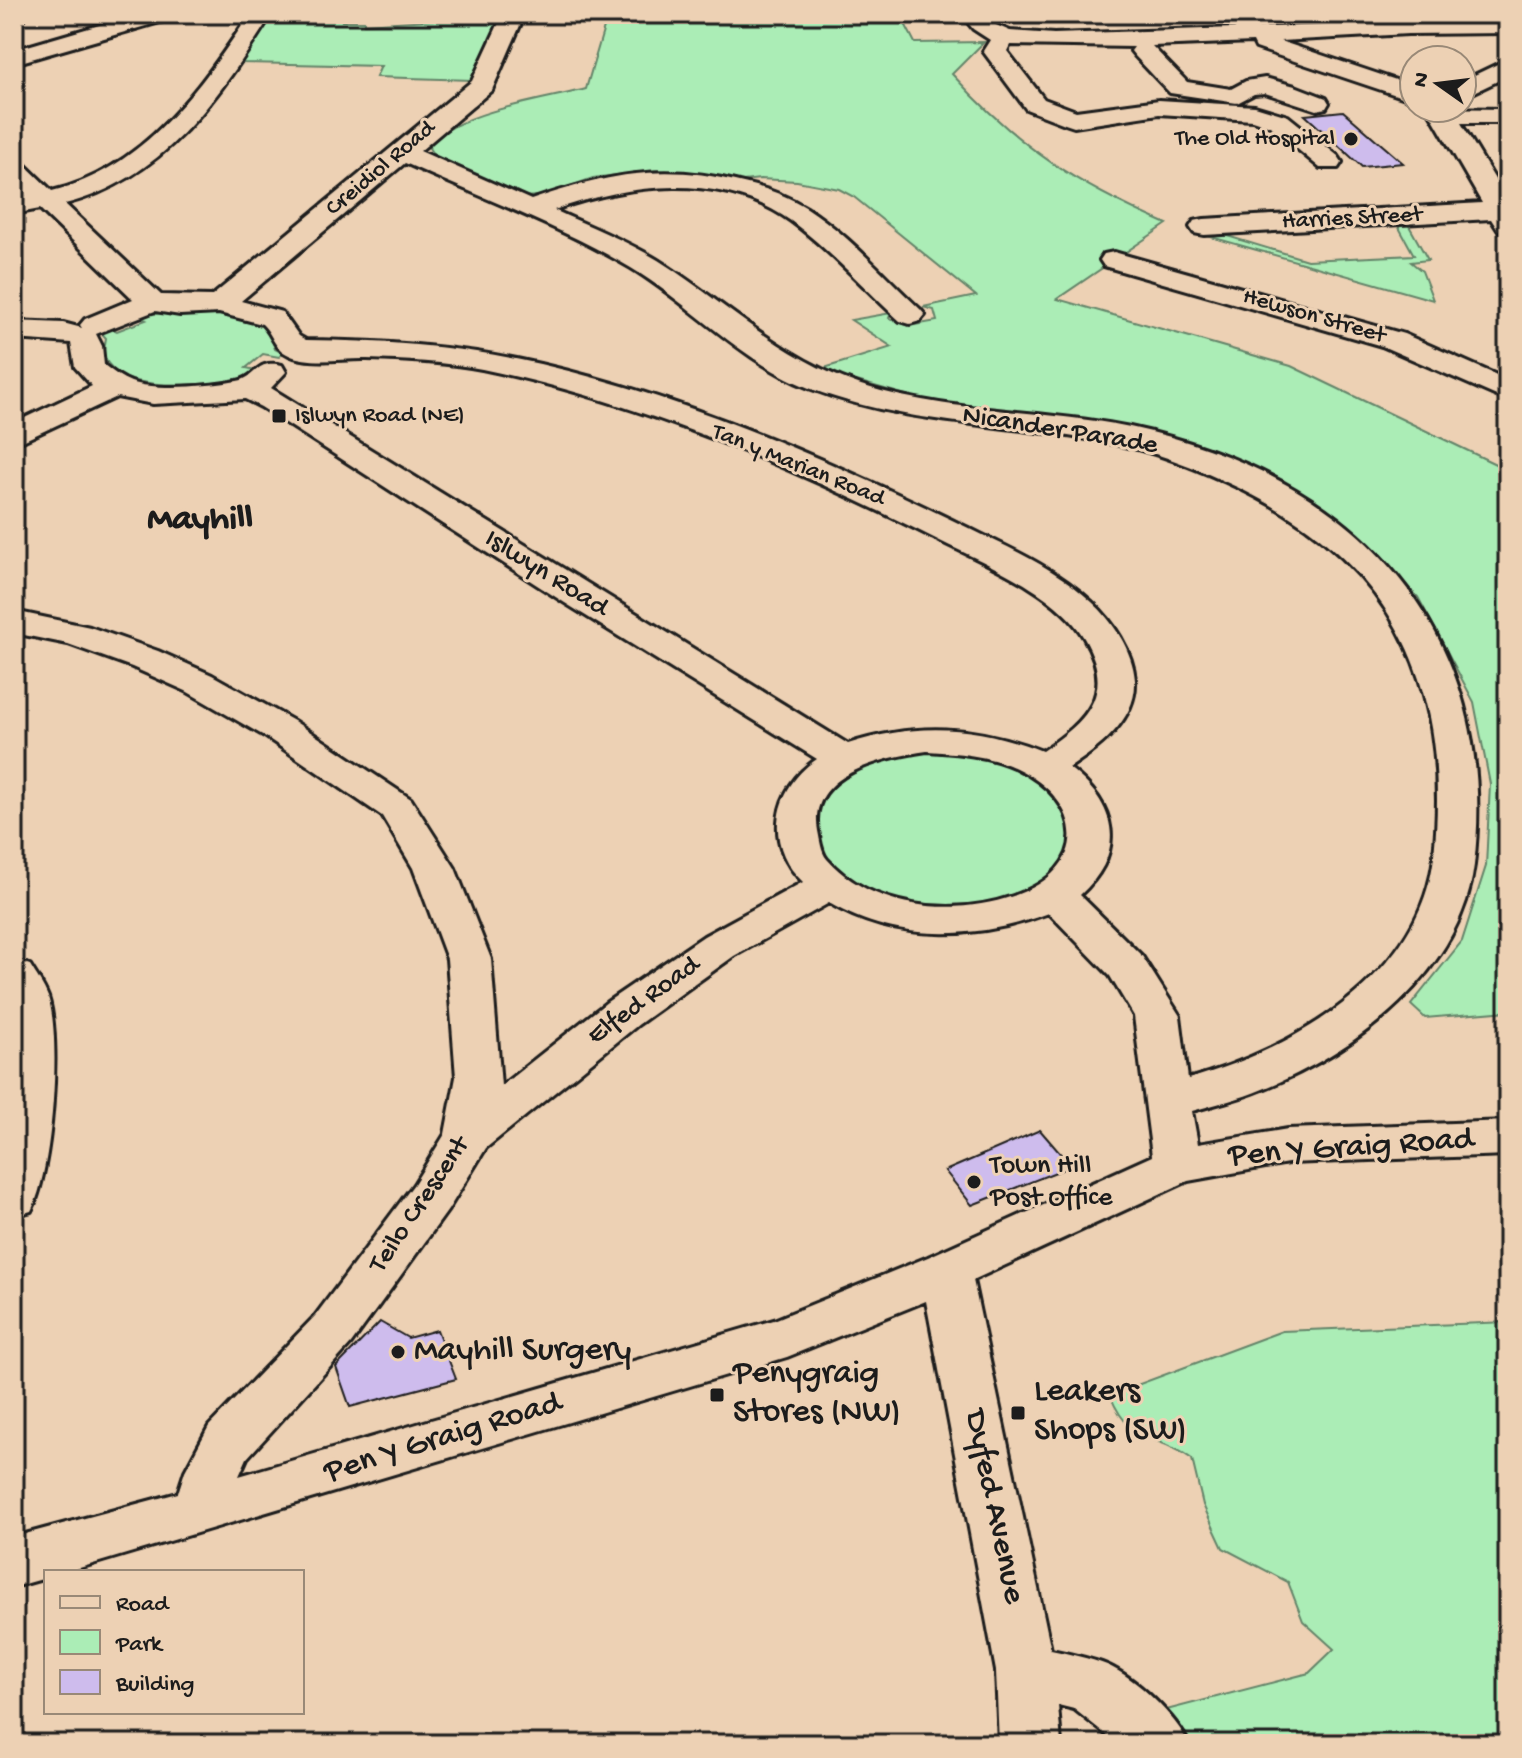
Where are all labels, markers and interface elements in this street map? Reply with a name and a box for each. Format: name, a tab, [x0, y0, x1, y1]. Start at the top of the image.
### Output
north arrow	[1398, 44, 1478, 124]
text: N	[1408, 70, 1437, 90]
street label: Creidiol Road	[320, 114, 443, 223]
place label: The Old Hospital	[1173, 125, 1335, 154]
marker: The Old Hospital	[1342, 130, 1360, 148]
street label: Harries Street	[1281, 201, 1425, 237]
street label: Hewson Street	[1239, 283, 1391, 352]
street label: Nicander Parade	[960, 399, 1161, 463]
place label: Islwyn Road (NE)	[295, 402, 465, 431]
marker: Islwyn Road (NE)	[270, 407, 288, 425]
street label: Tan y Marian Road	[706, 417, 890, 515]
district label: Mayhill	[147, 499, 253, 542]
street label: Islwyn Road	[478, 523, 616, 626]
street label: Elfed Road	[581, 948, 709, 1053]
street label: Pen Y Graig Road	[1226, 1120, 1478, 1178]
street label: Teilo Crescent	[361, 1128, 479, 1281]
place label: Town Hill Post Office	[988, 1150, 1113, 1215]
marker: Town Hill Post Office	[965, 1173, 983, 1191]
place label: Mayhill Surgery	[414, 1332, 632, 1372]
marker: Mayhill Surgery	[389, 1343, 407, 1361]
place label: Penygraig Stores (NW)	[732, 1355, 901, 1434]
place label: Leakers Shops (SW)	[1034, 1373, 1187, 1452]
street label: Pen Y Graig Road	[319, 1383, 569, 1494]
marker: Penygraig Stores (NW)	[708, 1386, 726, 1404]
street label: Dyfed Avenue	[953, 1404, 1033, 1608]
marker: Leakers Shops (SW)	[1009, 1404, 1027, 1422]
legend	[44, 1570, 304, 1714]
text: Road	[116, 1591, 170, 1620]
text: Park	[115, 1631, 164, 1660]
text: Building	[115, 1671, 194, 1700]

